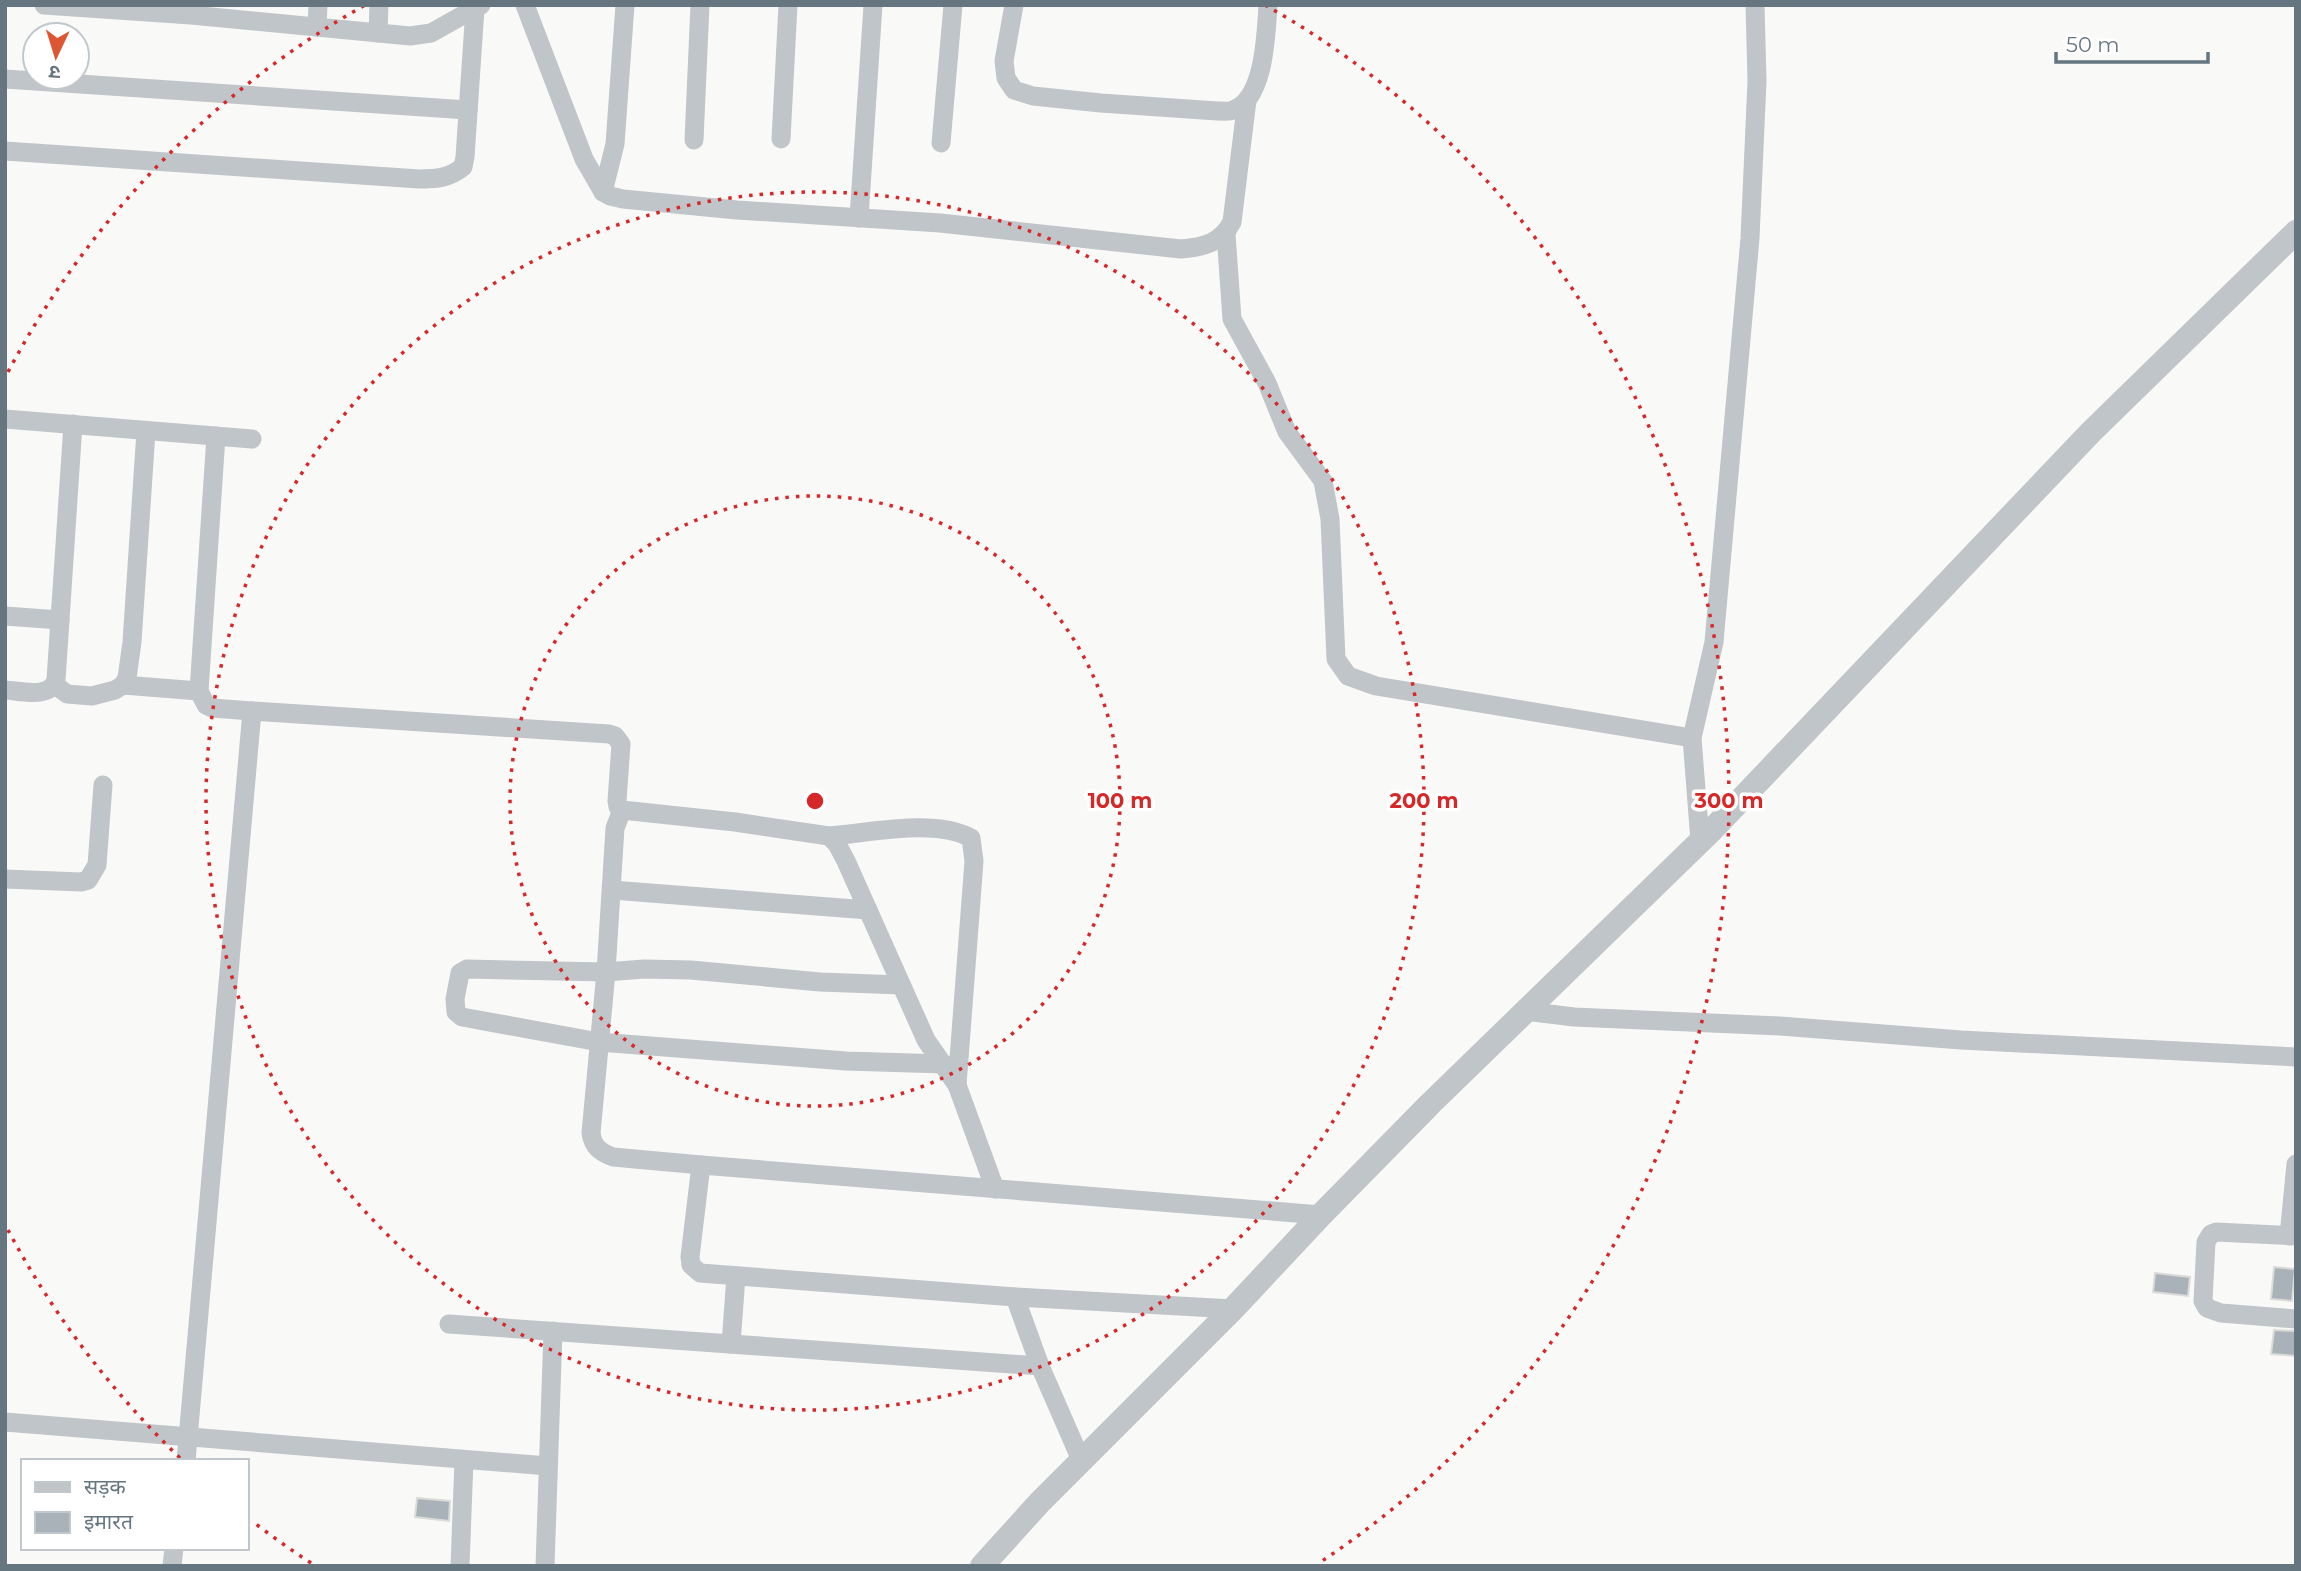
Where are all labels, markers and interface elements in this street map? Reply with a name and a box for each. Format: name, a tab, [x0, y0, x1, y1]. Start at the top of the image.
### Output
north arrow	[21, 21, 91, 91]
scale bar	[2056, 21, 2208, 65]
text: 50 m	[2066, 32, 2120, 57]
text: उ	[48, 61, 61, 84]
text: 100 m	[1088, 788, 1152, 813]
text: 200 m	[1390, 788, 1458, 813]
text: 300 m	[1694, 788, 1763, 813]
centre of rings	[803, 789, 827, 813]
legend	[21, 1459, 248, 1550]
text: सड़क	[84, 1474, 126, 1499]
text: इमारत	[84, 1509, 134, 1534]

